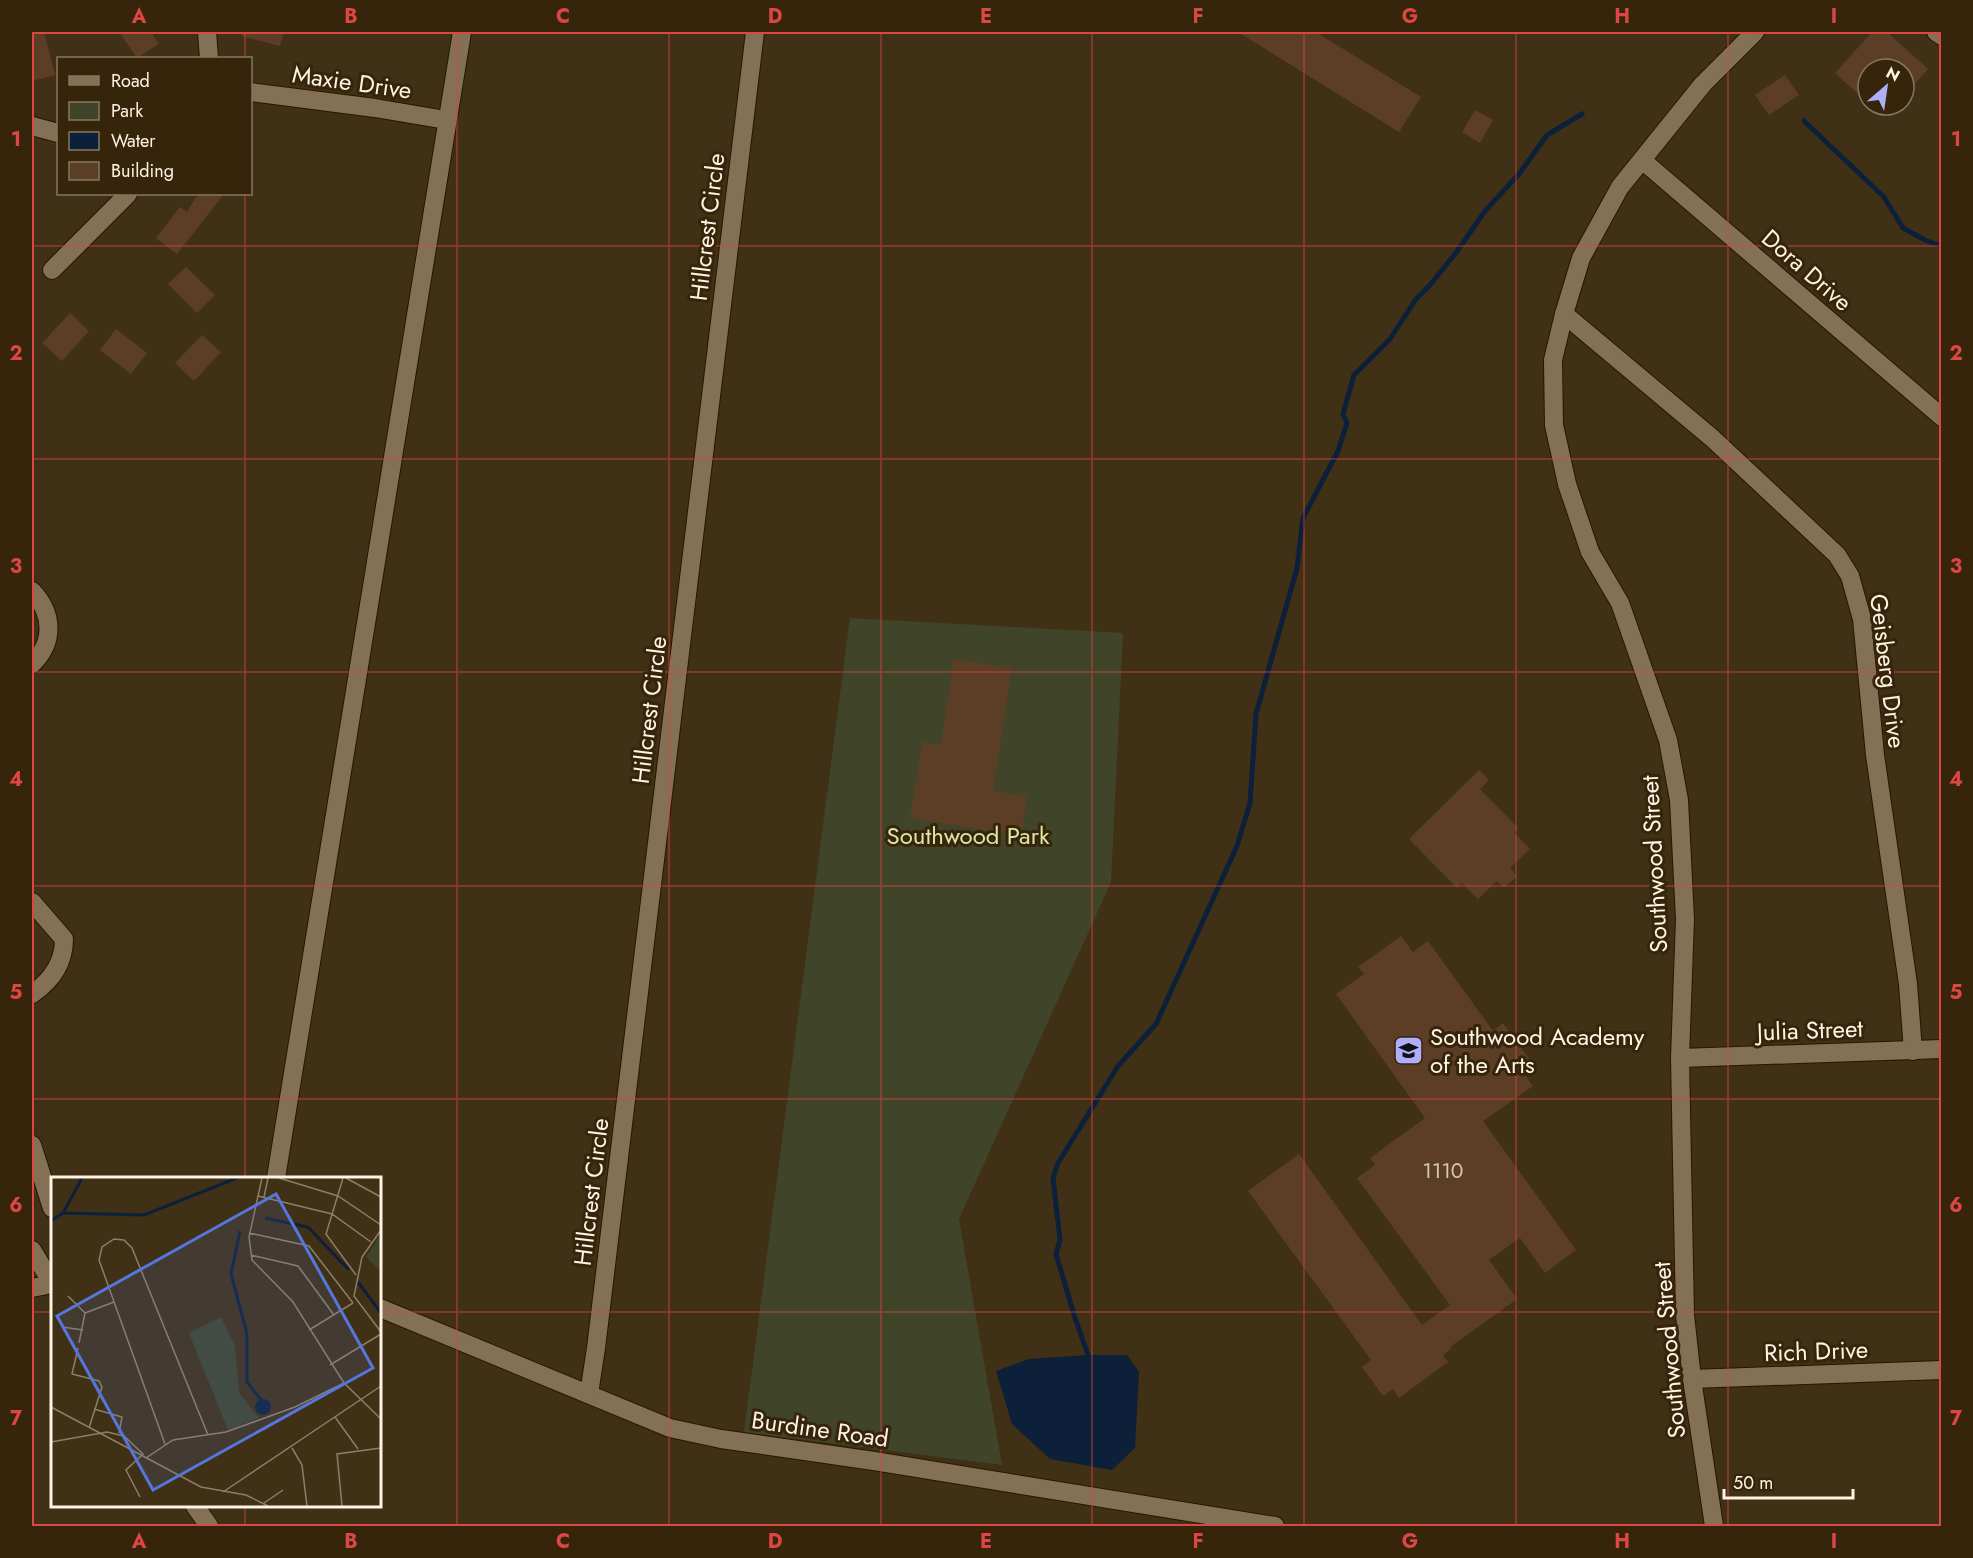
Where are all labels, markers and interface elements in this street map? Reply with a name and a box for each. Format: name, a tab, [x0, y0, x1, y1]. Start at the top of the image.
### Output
text: A	[131, 2, 147, 31]
text: B	[344, 2, 358, 31]
text: C	[556, 2, 570, 31]
text: D	[768, 2, 782, 31]
text: E	[980, 2, 992, 31]
text: F	[1192, 2, 1204, 31]
text: G	[1402, 2, 1418, 31]
text: H	[1614, 2, 1630, 31]
text: I	[1831, 2, 1837, 31]
street label: Maxie Drive	[290, 56, 414, 108]
legend	[57, 57, 252, 195]
north arrow	[1856, 57, 1916, 117]
text: N	[1882, 61, 1904, 87]
text: Road	[111, 68, 150, 94]
text: Park	[111, 98, 143, 124]
text: 1	[11, 125, 21, 154]
text: 1	[1951, 125, 1961, 154]
text: Water	[111, 128, 156, 154]
street label: Hillcrest Circle	[681, 151, 733, 303]
text: Building	[111, 158, 174, 184]
street label: Dora Drive	[1754, 221, 1860, 319]
text: 2	[9, 339, 23, 368]
text: 2	[1949, 339, 1963, 368]
text: 3	[10, 552, 22, 581]
text: 3	[1950, 552, 1962, 581]
street label: Geisberg Drive	[1861, 592, 1915, 750]
street label: Hillcrest Circle	[623, 634, 675, 786]
text: 4	[9, 765, 23, 794]
text: 4	[1949, 765, 1963, 794]
street label: Southwood Street	[1632, 774, 1676, 954]
park label: Southwood Park	[887, 818, 1050, 853]
text: 5	[10, 978, 23, 1007]
text: 5	[1950, 978, 1963, 1007]
street label: Julia Street	[1753, 1011, 1864, 1049]
place label: Southwood Academy of the Arts	[1430, 1019, 1645, 1082]
school or university icon: Southwood Academy of the Arts	[1393, 1034, 1425, 1066]
street label: Hillcrest Circle	[565, 1116, 617, 1268]
house number: 1110	[1423, 1156, 1463, 1186]
inset map	[51, 1177, 381, 1507]
text: 6	[9, 1191, 23, 1220]
text: 6	[1949, 1191, 1963, 1220]
street label: Southwood Street	[1644, 1260, 1694, 1440]
street label: Rich Drive	[1763, 1332, 1869, 1370]
street label: Burdine Road	[749, 1402, 891, 1456]
text: 7	[10, 1404, 23, 1433]
text: 7	[1950, 1404, 1963, 1433]
scale bar	[1724, 1462, 1853, 1500]
text: 50 m	[1733, 1470, 1773, 1496]
text: A	[131, 1527, 147, 1556]
text: B	[344, 1527, 358, 1556]
text: C	[556, 1527, 570, 1556]
text: D	[768, 1527, 782, 1556]
text: E	[980, 1527, 992, 1556]
text: F	[1192, 1527, 1204, 1556]
text: G	[1402, 1527, 1418, 1556]
text: H	[1614, 1527, 1630, 1556]
text: I	[1831, 1527, 1837, 1556]

